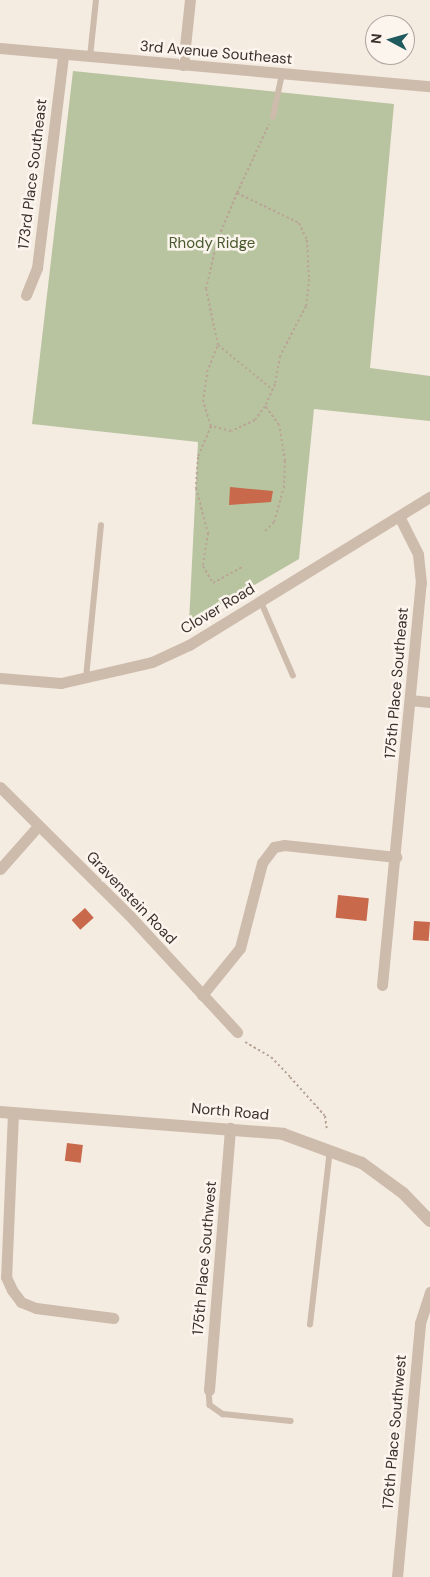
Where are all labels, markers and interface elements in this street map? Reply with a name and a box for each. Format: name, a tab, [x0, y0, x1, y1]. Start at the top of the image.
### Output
north arrow	[365, 15, 415, 65]
text: N	[367, 33, 386, 45]
street label: 3rd Avenue Southeast	[139, 37, 293, 69]
street label: 173rd Place Southeast	[15, 98, 51, 250]
park label: Rhody Ridge	[169, 235, 255, 253]
street label: Clover Road	[178, 580, 258, 638]
street label: 175th Place Southeast	[381, 607, 413, 759]
street label: Gravenstein Road	[82, 848, 180, 948]
street label: North Road	[190, 1100, 270, 1124]
street label: 175th Place Southwest	[189, 1180, 221, 1336]
street label: 176th Place Southwest	[379, 1354, 411, 1510]

